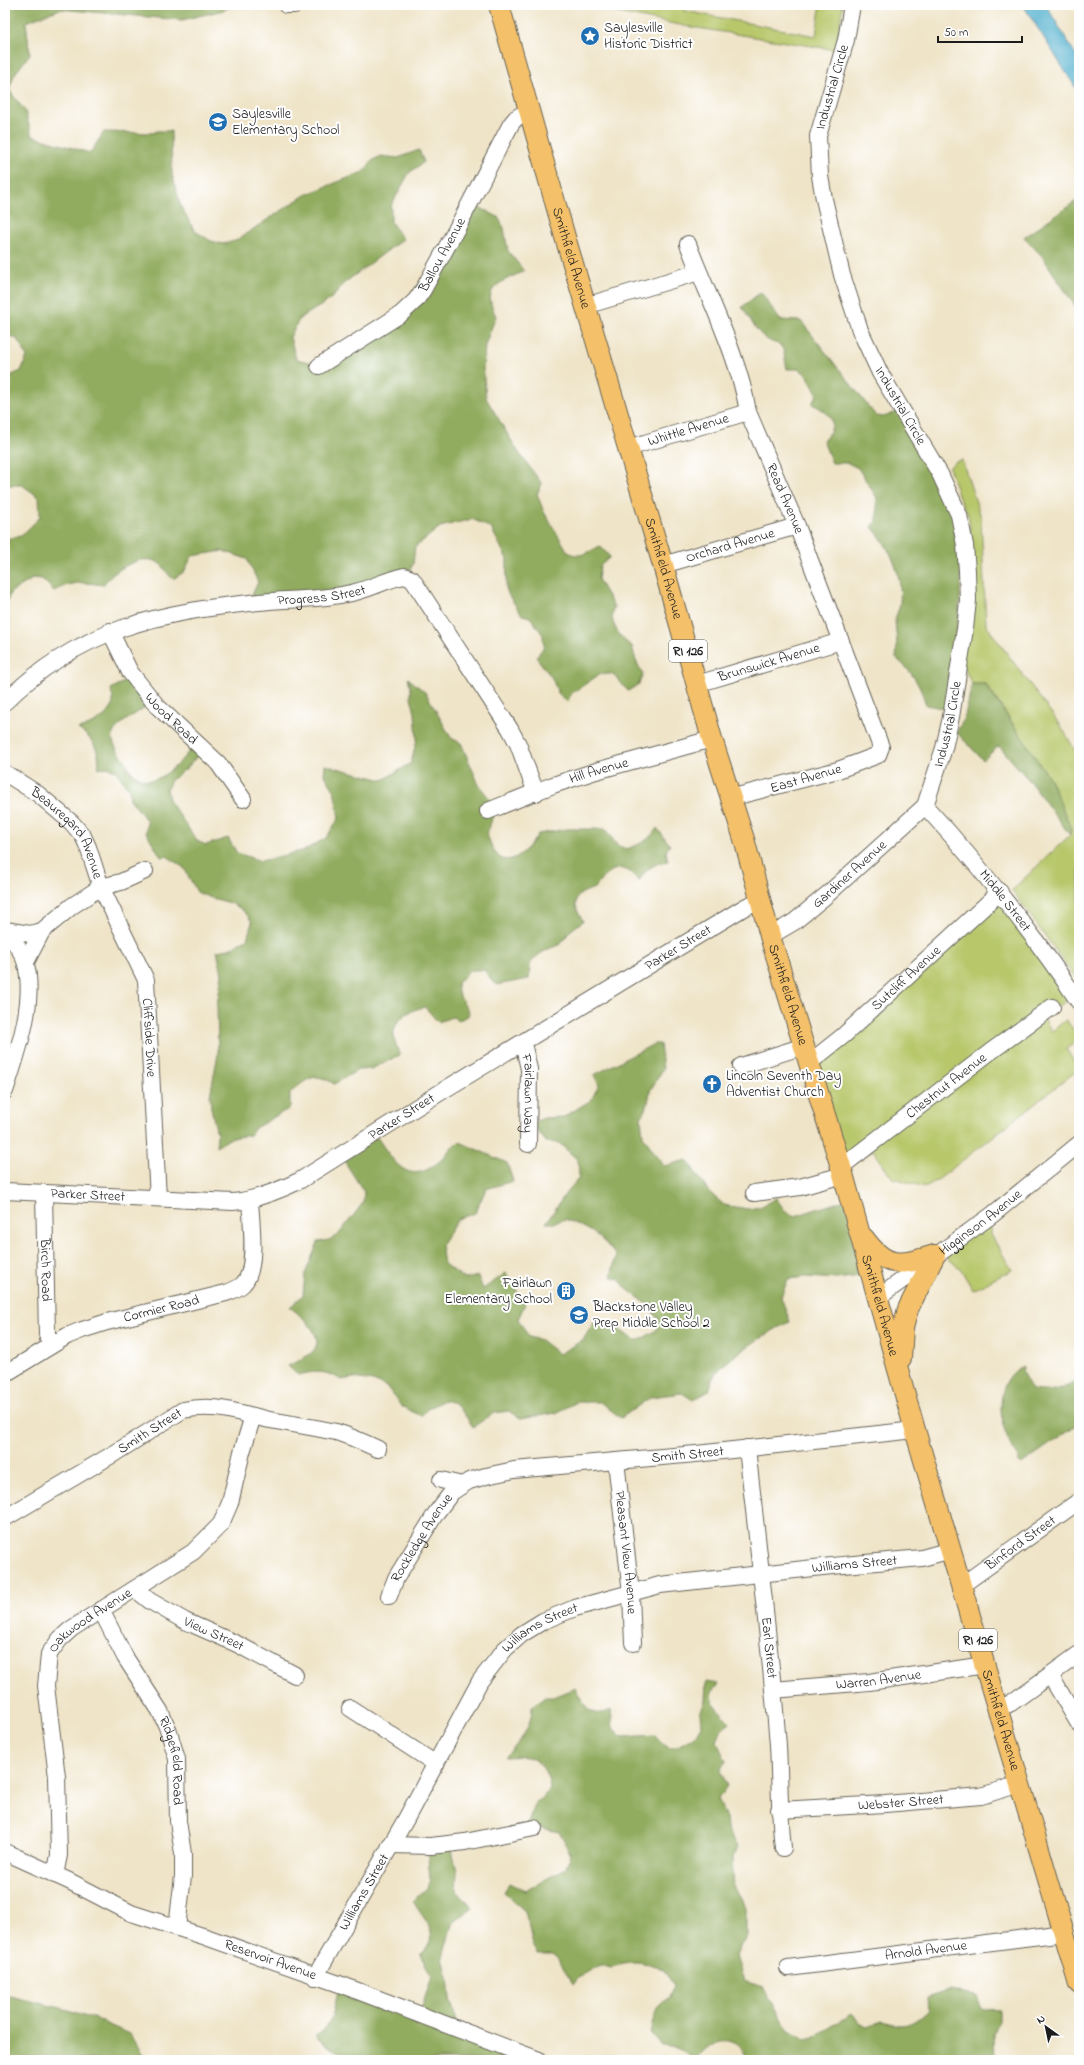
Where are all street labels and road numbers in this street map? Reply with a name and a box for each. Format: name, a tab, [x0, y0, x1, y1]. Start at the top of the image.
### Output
street label: Industrial Circle	[810, 41, 855, 132]
street label: Smithfield Avenue	[547, 205, 596, 312]
street label: Ballou Avenue	[413, 213, 472, 297]
street label: Industrial Circle	[869, 363, 931, 450]
street label: Whittle Avenue	[645, 408, 732, 452]
street label: Read Avenue	[761, 460, 810, 537]
street label: Smithfield Avenue	[639, 515, 688, 622]
street label: Orchard Avenue	[683, 522, 778, 568]
street label: Progress Street	[277, 579, 369, 611]
street label: Brunswick Avenue	[714, 637, 823, 688]
road number: RI 126	[669, 640, 707, 662]
street label: Industrial Circle	[928, 679, 967, 770]
street label: Wood Road	[140, 688, 203, 750]
street label: Hill Avenue	[566, 752, 631, 790]
street label: East Avenue	[768, 759, 845, 799]
street label: Beauregard Avenue	[26, 781, 108, 882]
street label: Gardiner Avenue	[807, 835, 892, 913]
street label: Middle Street	[974, 865, 1036, 936]
street label: Parker Street	[641, 919, 716, 976]
street label: Sutcliff Avenue	[866, 940, 946, 1016]
street label: Smithfield Avenue	[763, 941, 814, 1048]
street label: Cliffside Drive	[137, 997, 162, 1078]
street label: Chestnut Avenue	[901, 1047, 992, 1124]
street label: Fairlawn Way	[515, 1051, 540, 1133]
street label: Parker Street	[364, 1088, 439, 1145]
street label: Parker Street	[50, 1183, 126, 1207]
street label: Higginson Avenue	[935, 1184, 1027, 1261]
street label: Birch Road	[34, 1237, 57, 1302]
street label: Smithfield Avenue	[856, 1252, 904, 1359]
street label: Cormier Road	[121, 1289, 201, 1328]
street label: Smith Street	[114, 1403, 186, 1459]
street label: Smith Street	[651, 1440, 725, 1468]
street label: Rockledge Avenue	[385, 1488, 458, 1586]
street label: Pleasant View Avenue	[609, 1490, 642, 1615]
street label: Binford Street	[980, 1510, 1061, 1576]
street label: Williams Street	[811, 1550, 898, 1579]
street label: Oakwood Avenue	[43, 1582, 137, 1657]
street label: Williams Street	[497, 1597, 580, 1658]
street label: View Street	[179, 1611, 248, 1657]
street label: Earl Street	[755, 1616, 783, 1680]
road number: RI 126	[959, 1629, 997, 1651]
street label: Warren Avenue	[835, 1664, 923, 1695]
street label: Smithfield Avenue	[976, 1667, 1026, 1774]
street label: Ridgefield Road	[153, 1713, 188, 1805]
street label: Webster Street	[857, 1789, 945, 1816]
street label: Williams Street	[333, 1849, 395, 1934]
street label: Reservoir Avenue	[221, 1934, 320, 1986]
street label: Arnold Avenue	[884, 1935, 969, 1966]

